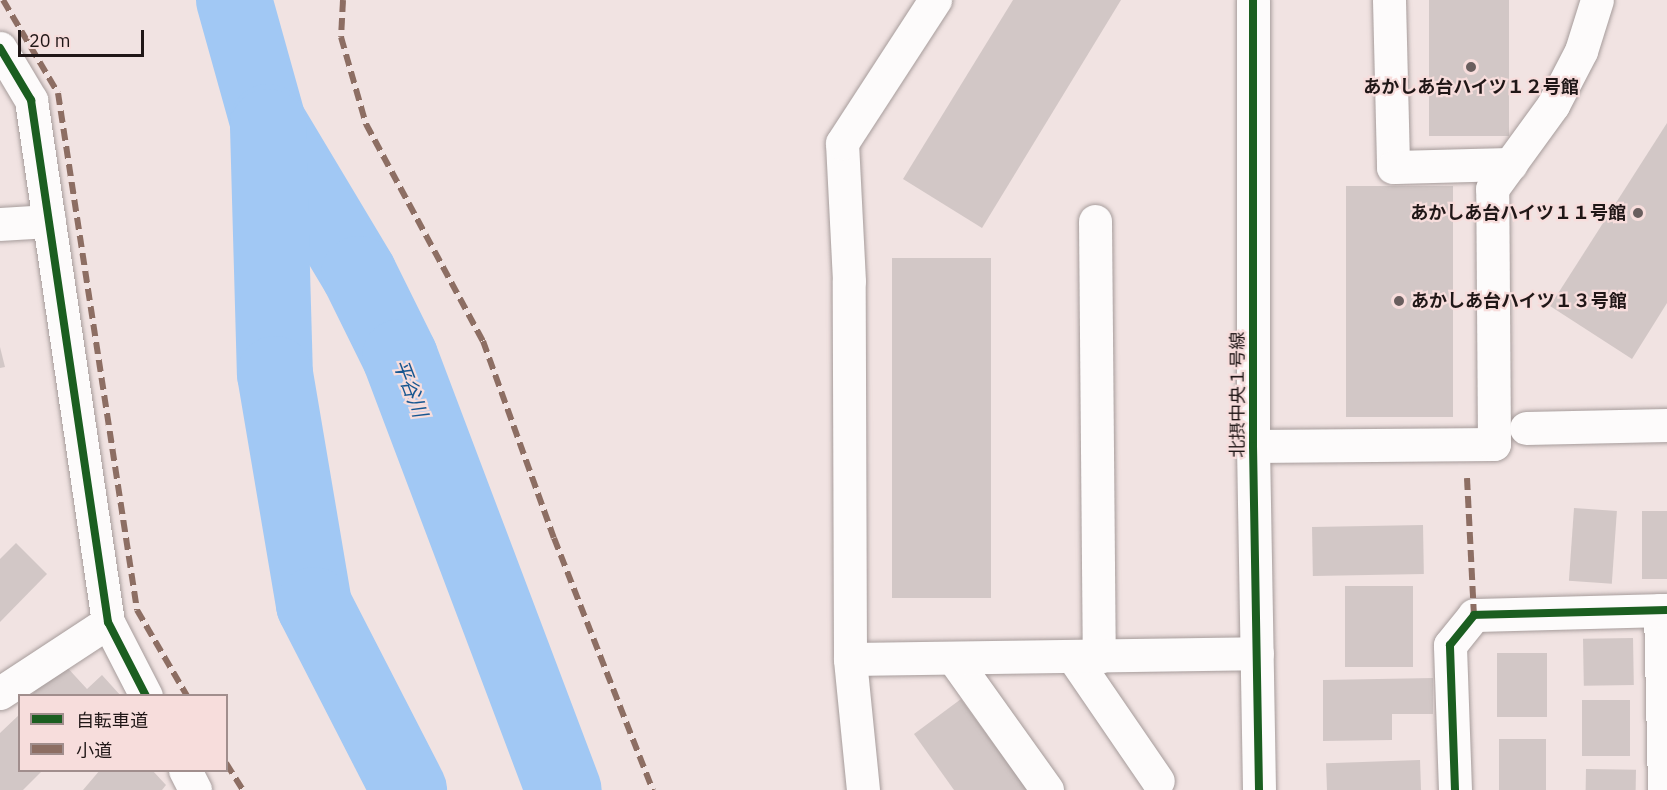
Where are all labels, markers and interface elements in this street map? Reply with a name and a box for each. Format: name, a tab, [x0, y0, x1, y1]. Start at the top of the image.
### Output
scale bar	[21, 18, 147, 56]
text: 20 m	[29, 29, 71, 52]
marker: あかしあ台ハイツ１２号館	[1464, 60, 1478, 74]
place label: あかしあ台ハイツ１２号館	[1363, 76, 1579, 98]
place label: あかしあ台ハイツ１１号館	[1410, 202, 1626, 224]
marker: あかしあ台ハイツ１１号館	[1631, 206, 1645, 220]
place label: あかしあ台ハイツ１３号館	[1411, 290, 1627, 312]
marker: あかしあ台ハイツ１３号館	[1392, 294, 1406, 308]
street label: 北摂中央１号線	[1227, 332, 1249, 458]
water label: 平谷川	[389, 356, 433, 420]
legend	[18, 694, 228, 772]
text: 自転車道	[76, 709, 148, 732]
text: 小道	[76, 739, 112, 762]

